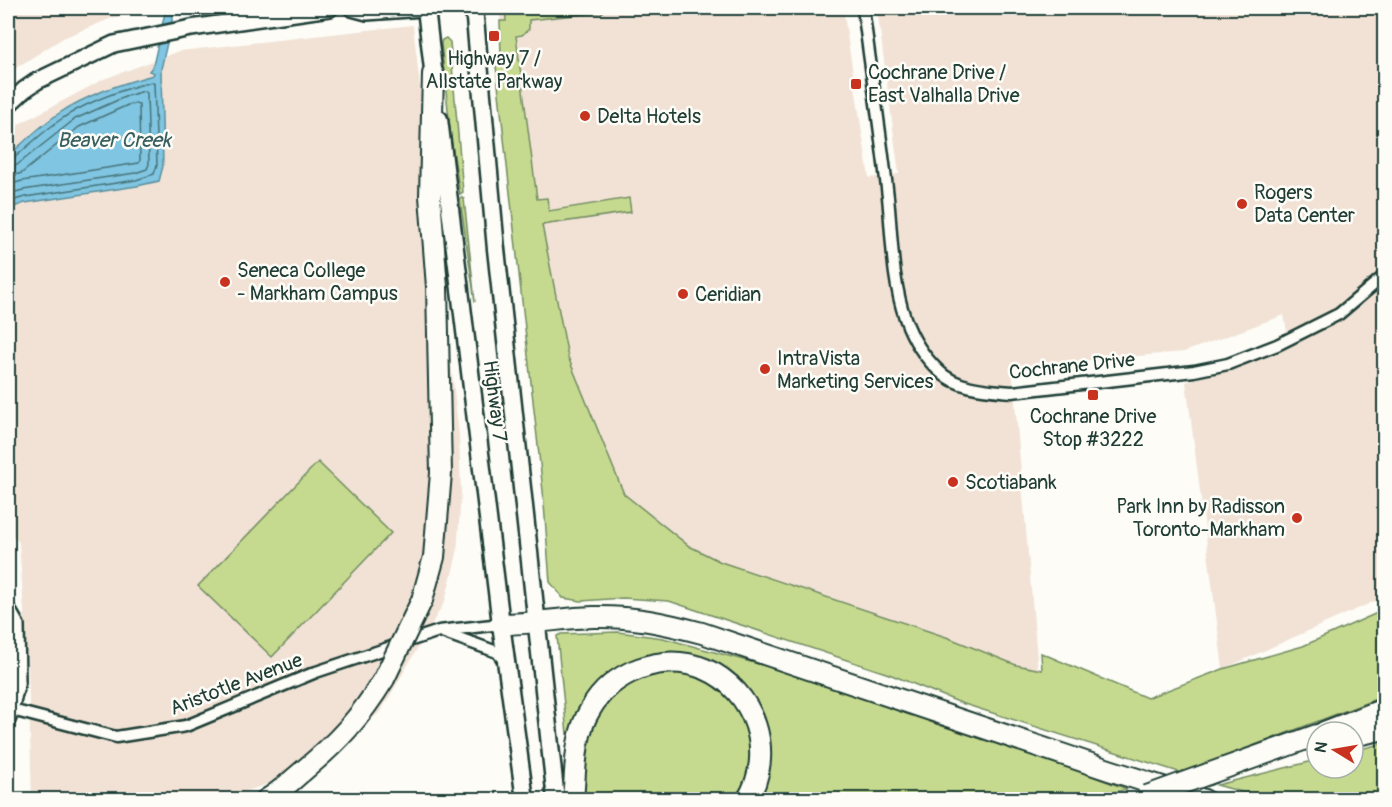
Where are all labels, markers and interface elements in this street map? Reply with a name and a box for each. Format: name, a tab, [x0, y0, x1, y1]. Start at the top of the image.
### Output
marker: Highway 7 / Allstate Parkway	[487, 29, 501, 43]
place label: Highway 7 / Allstate Parkway	[426, 46, 563, 94]
place label: Cochrane Drive / East Valhalla Drive	[868, 60, 1020, 108]
marker: Cochrane Drive / East Valhalla Drive	[849, 77, 863, 91]
place label: Delta Hotels	[597, 104, 701, 129]
marker: Delta Hotels	[578, 109, 592, 123]
water label: Beaver Creek	[57, 127, 173, 154]
place label: Rogers Data Center	[1254, 180, 1355, 228]
marker: Rogers Data Center	[1235, 197, 1249, 211]
place label: Seneca College - Markham Campus	[237, 258, 398, 306]
marker: Seneca College - Markham Campus	[218, 275, 232, 289]
place label: Ceridian	[695, 282, 761, 307]
marker: Ceridian	[676, 287, 690, 301]
place label: IntraVista Marketing Services	[777, 346, 933, 394]
street label: Cochrane Drive	[1008, 347, 1136, 385]
street label: Highway 7	[478, 359, 512, 444]
marker: IntraVista Marketing Services	[758, 362, 772, 376]
marker: Cochrane Drive Stop #3222	[1086, 388, 1100, 402]
place label: Cochrane Drive Stop #3222	[1030, 404, 1156, 452]
place label: Scotiabank	[965, 470, 1057, 495]
marker: Scotiabank	[946, 475, 960, 489]
place label: Park Inn by Radisson Toronto-Markham	[1116, 494, 1285, 542]
marker: Park Inn by Radisson Toronto-Markham	[1290, 511, 1304, 525]
street label: Aristotle Avenue	[166, 647, 306, 721]
north arrow	[1305, 720, 1365, 780]
text: N	[1310, 740, 1332, 755]

